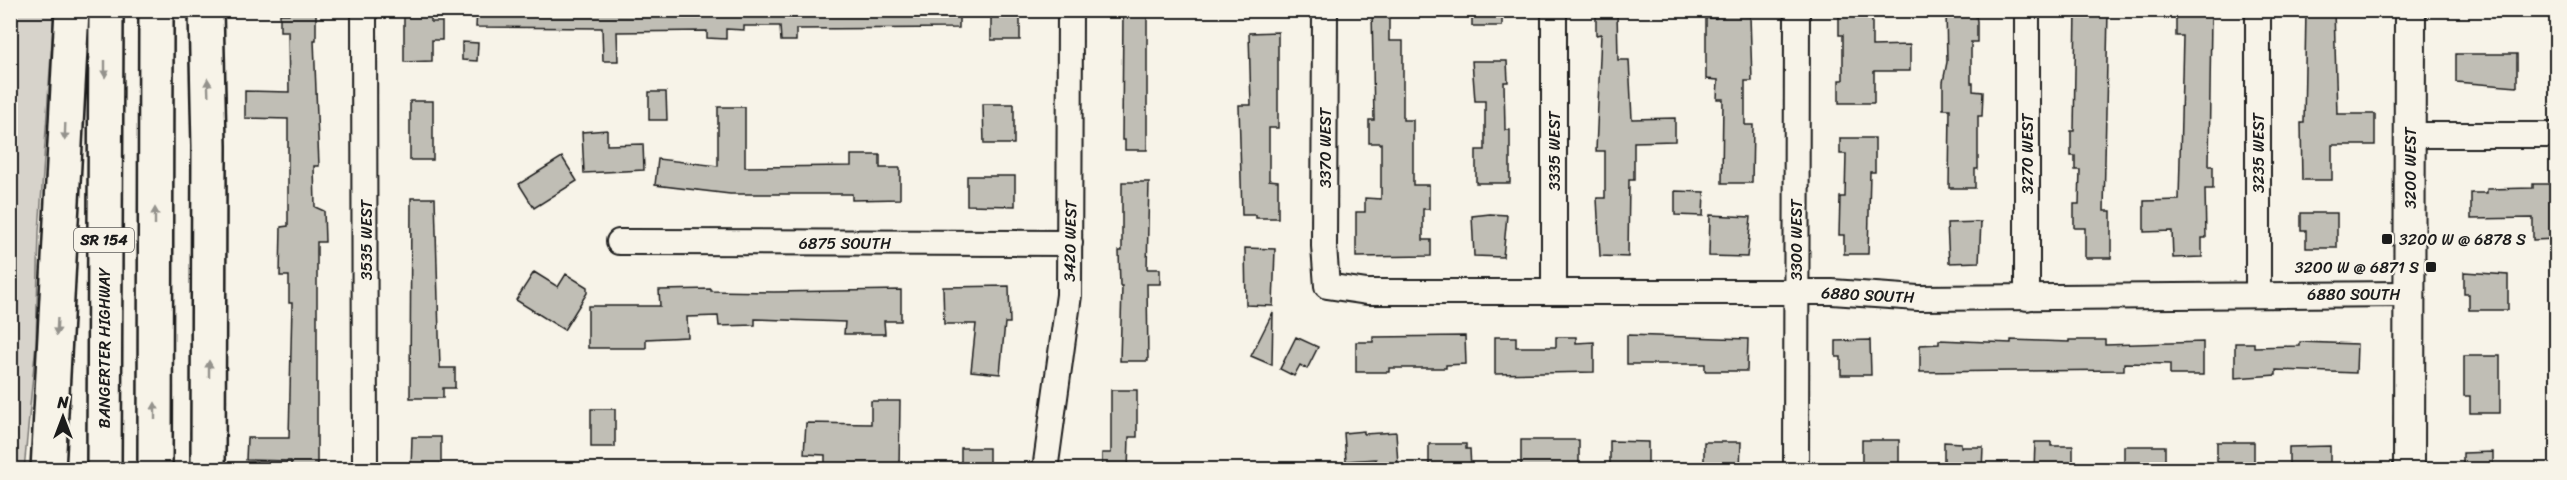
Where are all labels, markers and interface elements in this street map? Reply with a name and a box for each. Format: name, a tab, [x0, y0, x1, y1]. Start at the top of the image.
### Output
one-way arrow	[100, 59, 110, 78]
one-way arrow	[203, 78, 212, 97]
street label: 3370 WEST	[1311, 107, 1340, 188]
street label: 3335 WEST	[1540, 110, 1569, 191]
street label: 3235 WEST	[2244, 112, 2273, 193]
street label: 3270 WEST	[2013, 113, 2042, 194]
one-way arrow	[61, 122, 70, 141]
street label: 3200 WEST	[2396, 126, 2425, 209]
street label: 3300 WEST	[1782, 198, 1811, 281]
street label: 3535 WEST	[352, 199, 381, 280]
street label: 3420 WEST	[1055, 199, 1085, 282]
one-way arrow	[150, 207, 160, 226]
place label: 3200 W @ 6878 S	[2399, 225, 2526, 254]
road number: SR 154	[74, 228, 134, 252]
street label: 6875 SOUTH	[799, 229, 891, 258]
marker: 3200 W @ 6878 S	[2380, 232, 2394, 246]
place label: 3200 W @ 6871 S	[2295, 253, 2419, 282]
marker: 3200 W @ 6871 S	[2424, 260, 2438, 274]
street label: BANGERTER HIGHWAY	[90, 267, 119, 428]
street label: 6880 SOUTH	[1821, 278, 1915, 312]
street label: 6880 SOUTH	[2307, 280, 2401, 309]
one-way arrow	[52, 317, 61, 336]
one-way arrow	[204, 360, 214, 379]
north arrow	[33, 387, 93, 447]
text: N	[56, 388, 69, 417]
one-way arrow	[150, 402, 160, 421]

